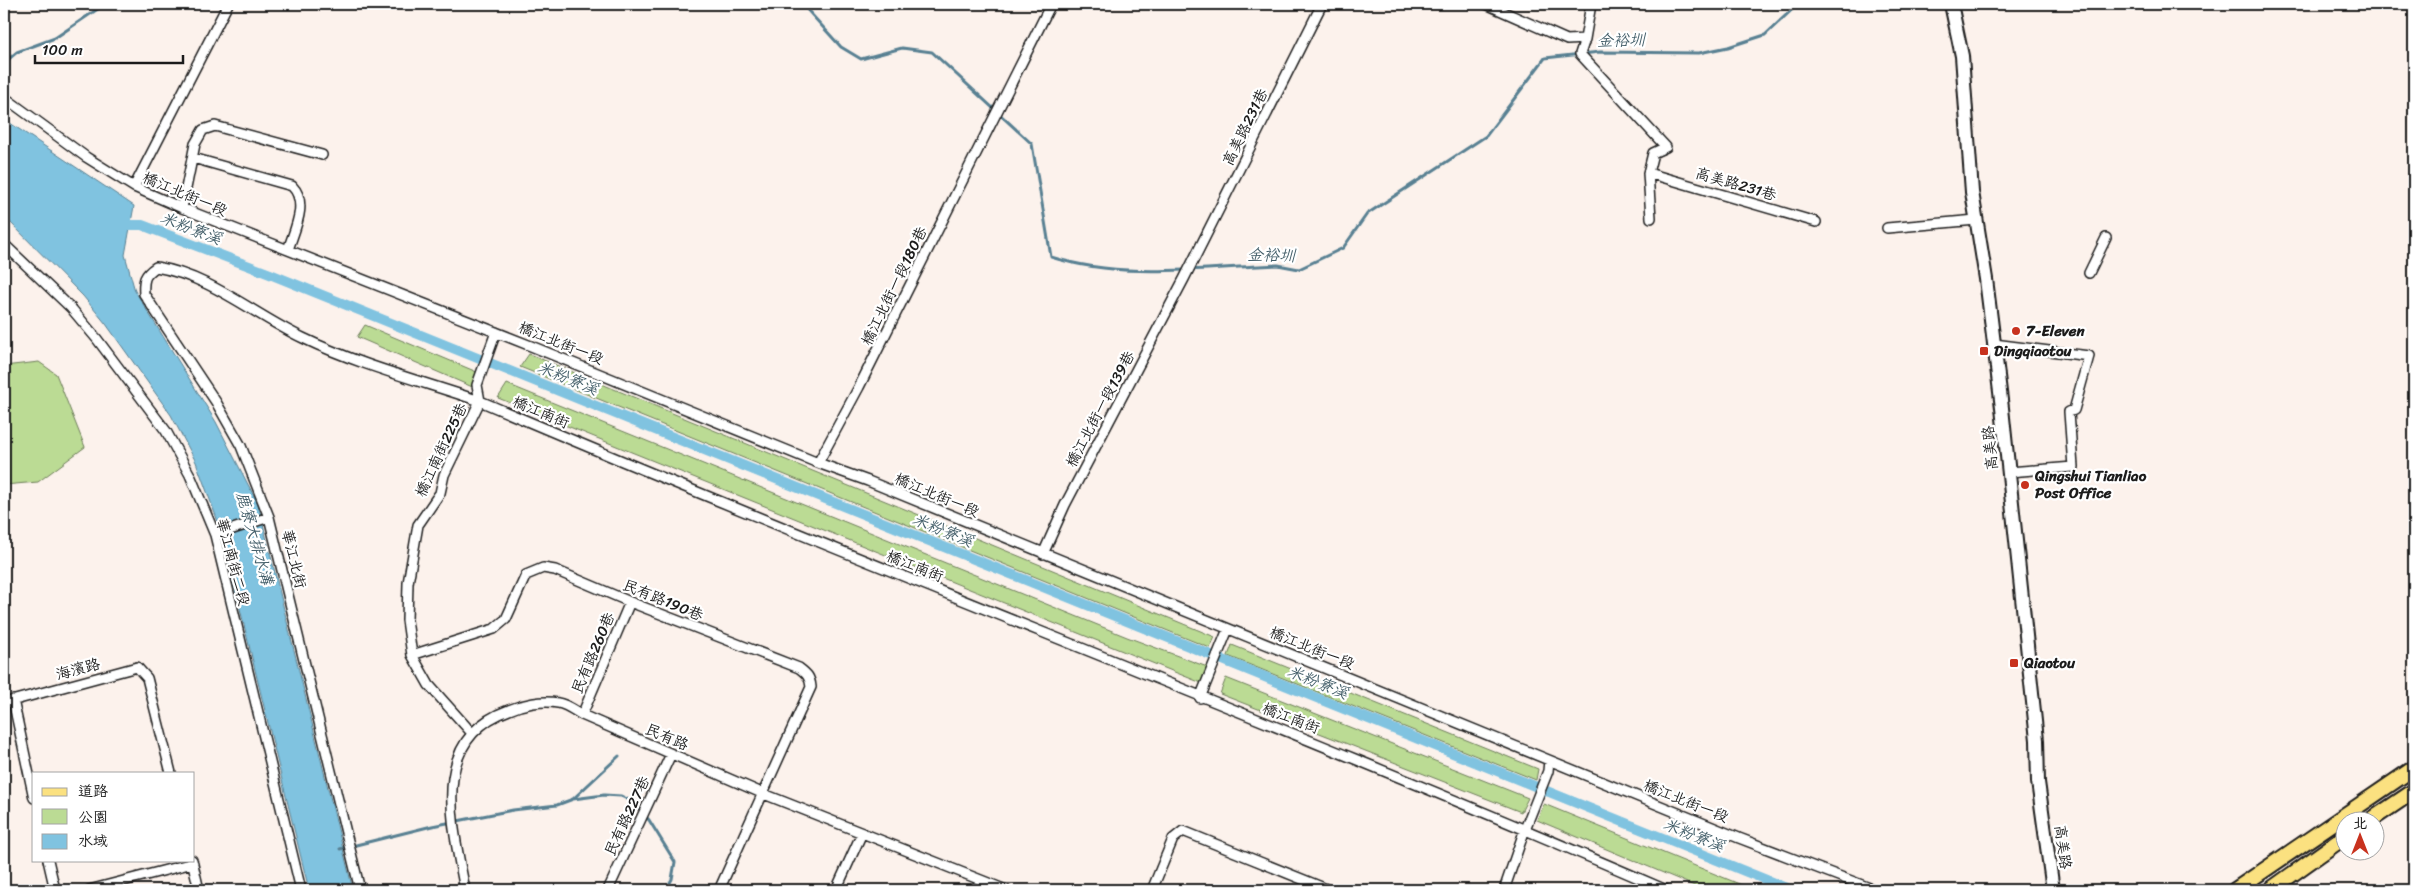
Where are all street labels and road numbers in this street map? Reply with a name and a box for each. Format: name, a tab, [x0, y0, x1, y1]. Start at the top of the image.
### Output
street label: 高美路231巷	[1215, 84, 1275, 170]
street label: 高美路231巷	[1692, 160, 1780, 208]
street label: 橋江北街一段	[138, 164, 232, 224]
street label: 橋江北街一段180巷	[854, 222, 934, 350]
street label: 橋江北街一段	[514, 314, 608, 372]
street label: 橋江北街一段139巷	[1058, 346, 1142, 472]
street label: 橋江南街	[508, 388, 574, 436]
street label: 橋江南街225巷	[408, 399, 474, 501]
street label: 高美路	[1975, 424, 2005, 472]
street label: 橋江北街一段	[890, 465, 984, 525]
street label: 華江南街二段	[209, 515, 257, 609]
street label: 華江北街	[274, 527, 314, 591]
street label: 橋江南街	[882, 543, 948, 589]
street label: 民有路190巷	[619, 572, 707, 628]
street label: 民有路260巷	[564, 608, 622, 698]
street label: 橋江北街一段	[1265, 619, 1359, 677]
street label: 海濱路	[53, 651, 103, 687]
street label: 橋江南街	[1258, 695, 1324, 741]
street label: 民有路	[641, 716, 693, 758]
street label: 民有路227巷	[597, 772, 657, 860]
street label: 橋江北街一段	[1639, 772, 1733, 830]
street label: 高美路	[2047, 823, 2079, 871]

